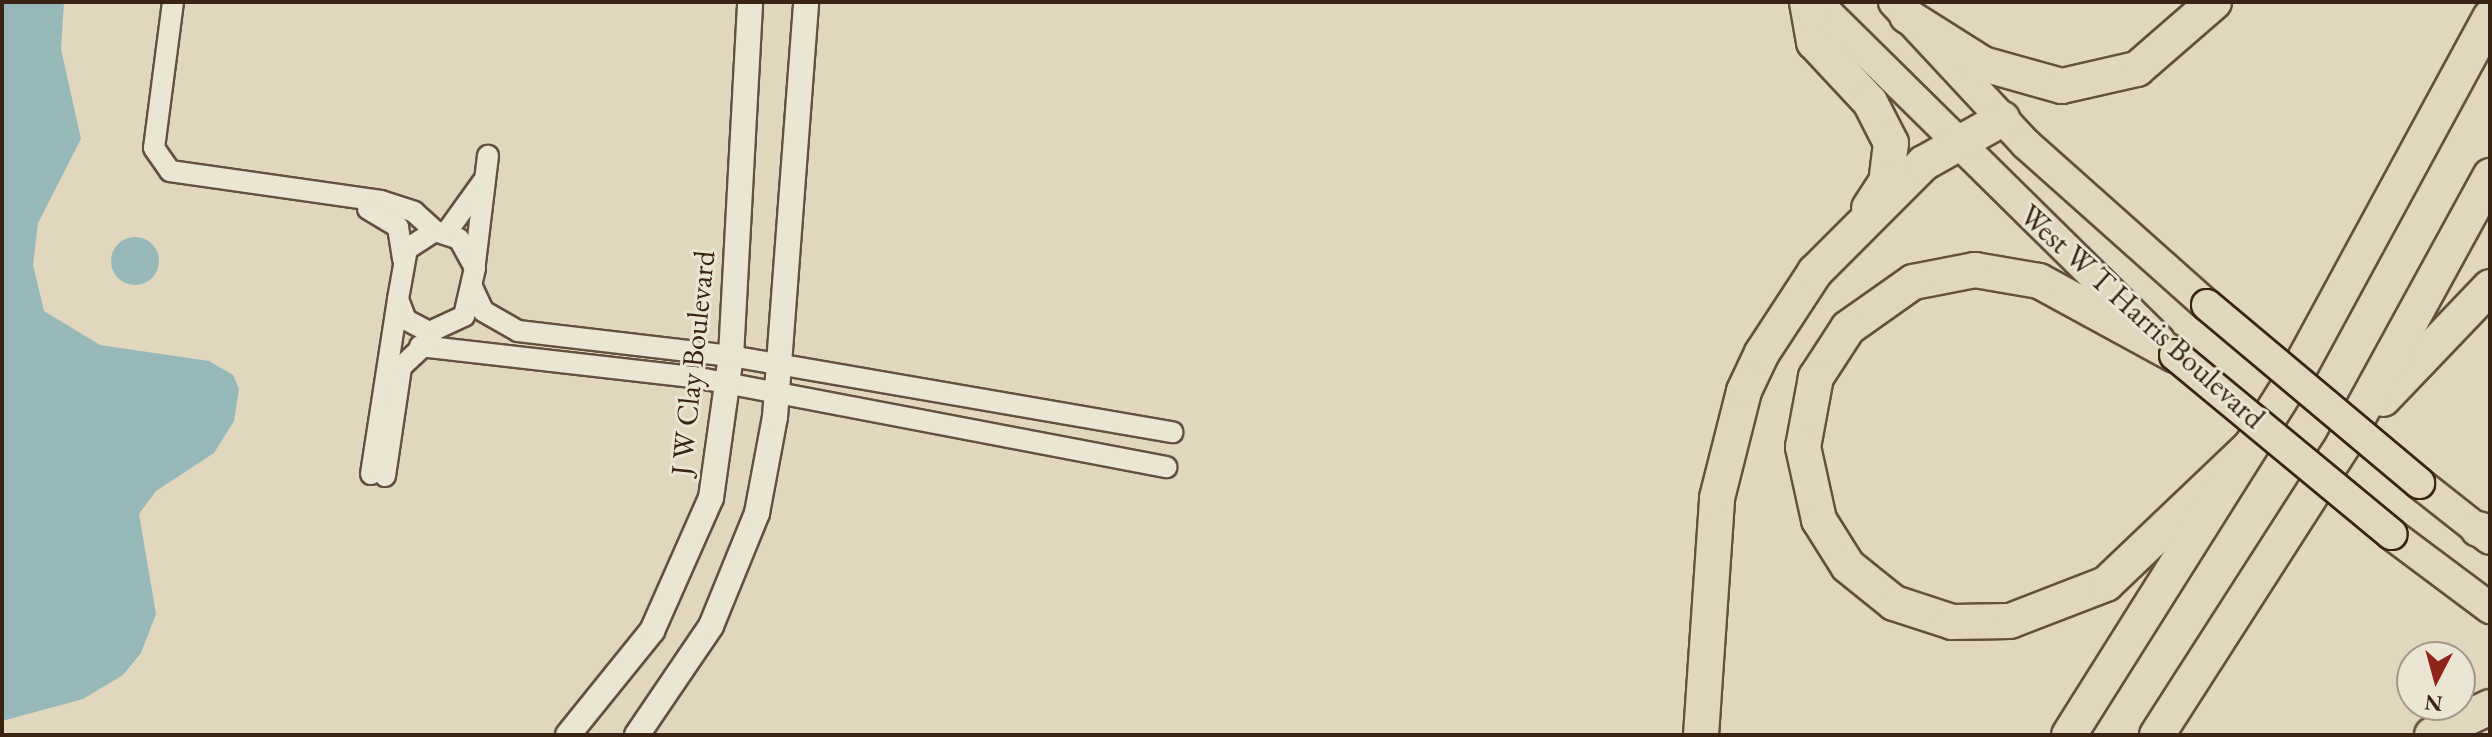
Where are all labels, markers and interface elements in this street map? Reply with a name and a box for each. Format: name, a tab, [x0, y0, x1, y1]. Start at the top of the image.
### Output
street label: West W T Harris Boulevard	[2012, 197, 2272, 437]
street label: J W Clay Boulevard	[663, 249, 723, 477]
north arrow	[2396, 641, 2476, 721]
text: N	[2423, 688, 2444, 719]

